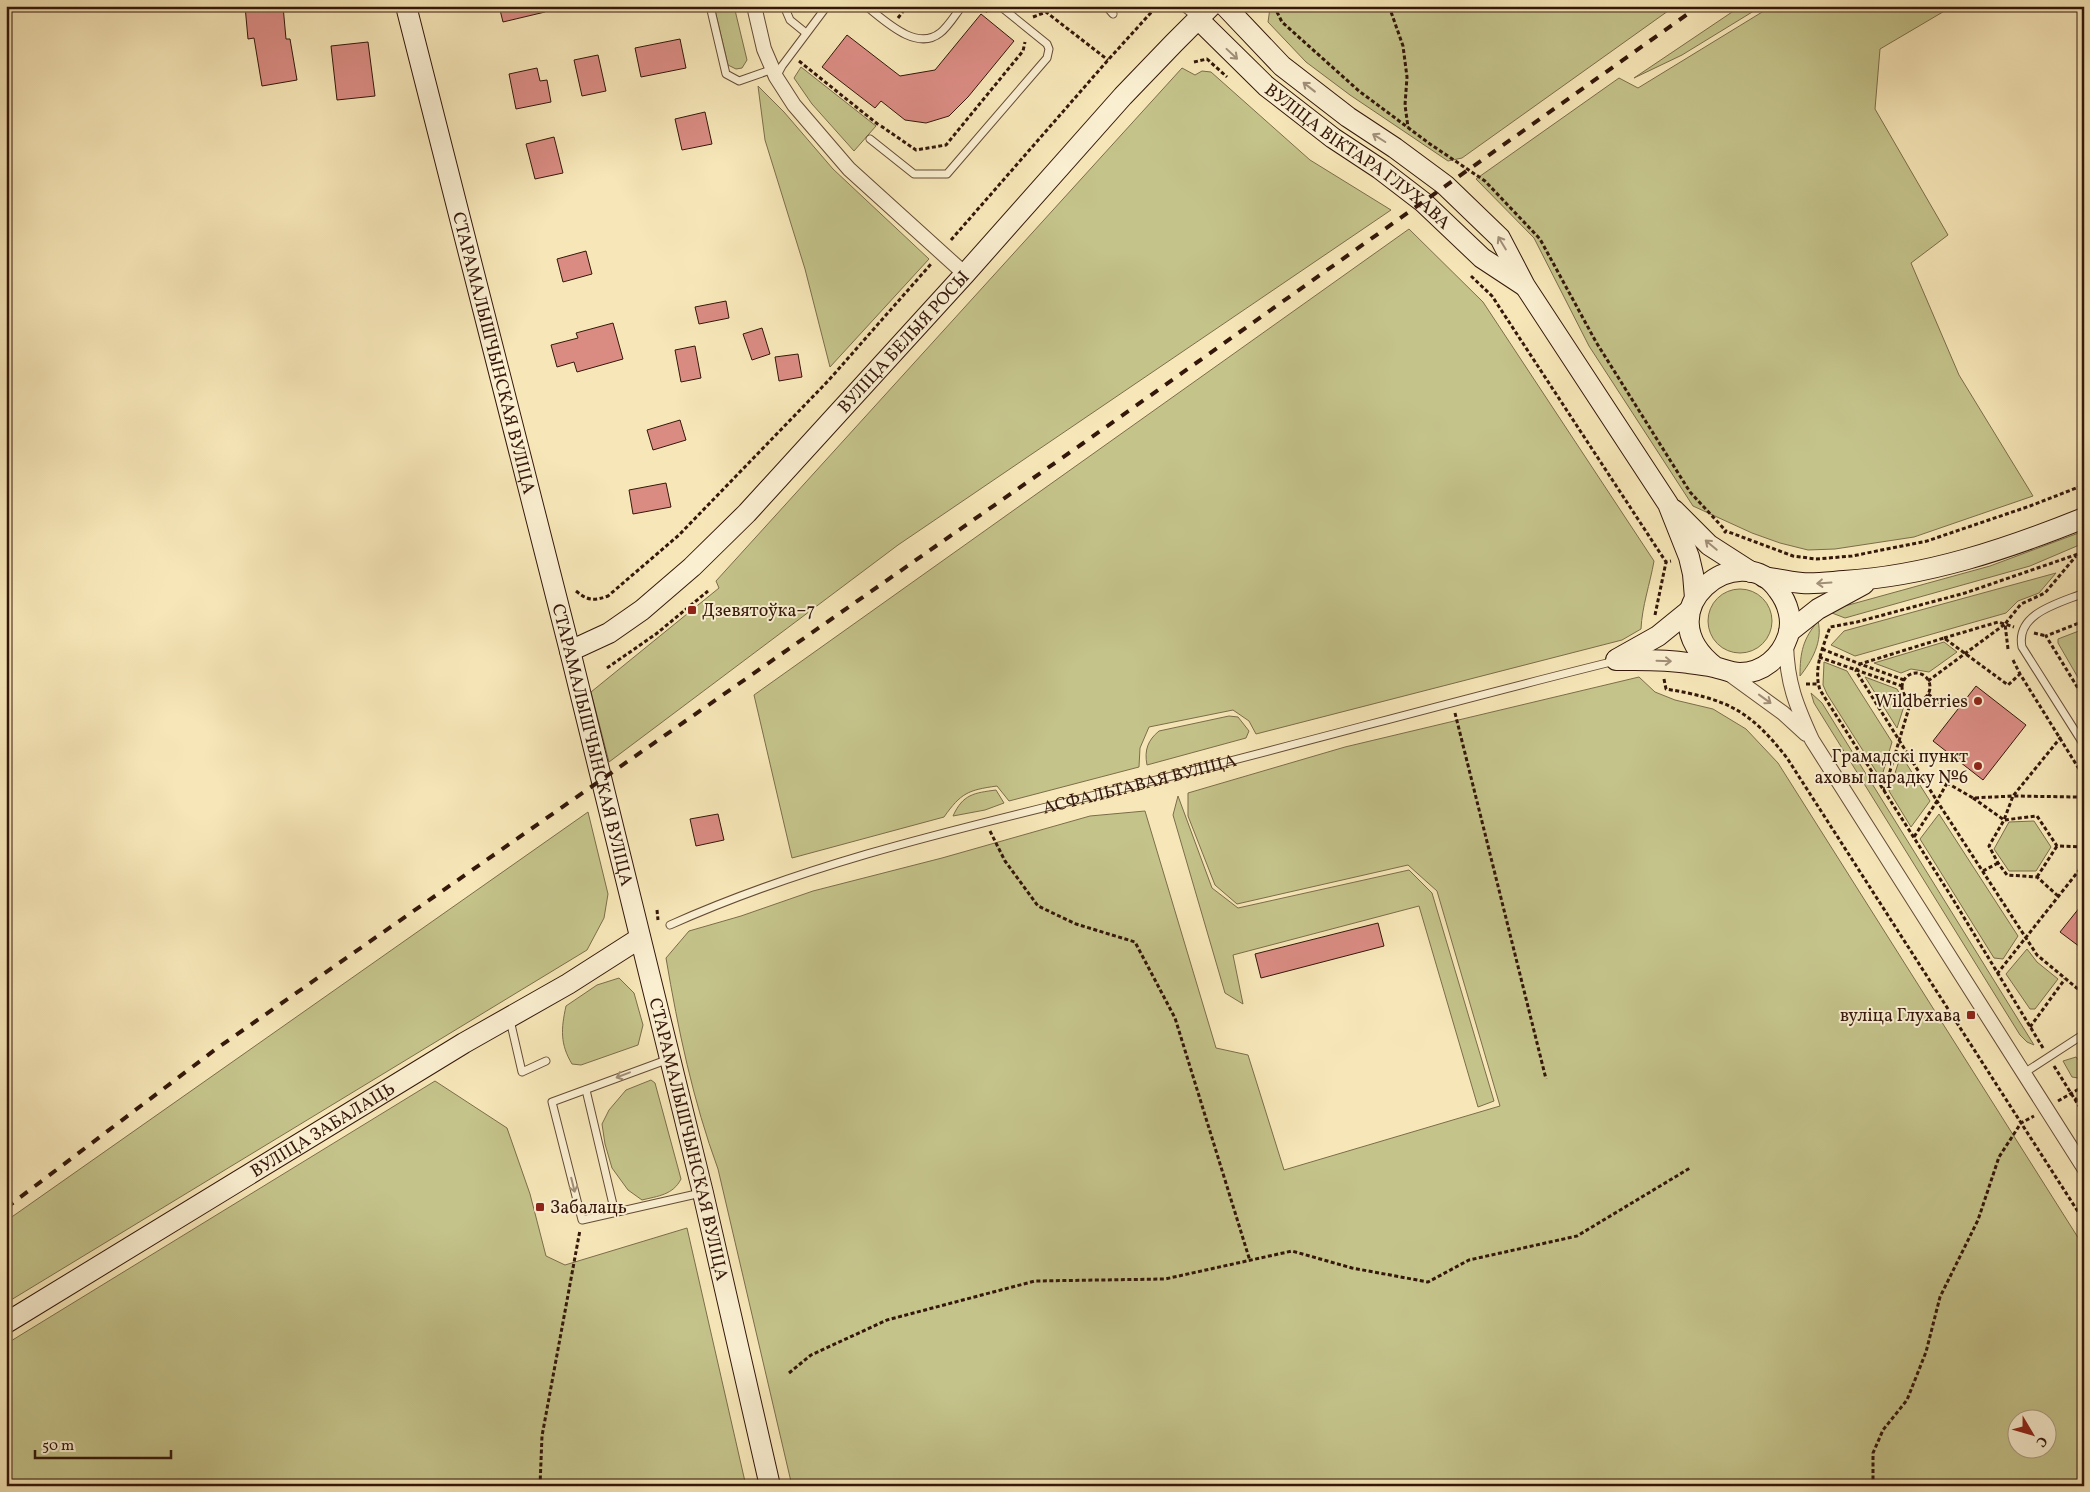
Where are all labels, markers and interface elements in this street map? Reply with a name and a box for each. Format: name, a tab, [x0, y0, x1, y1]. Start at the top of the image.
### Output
one-way arrow	[1226, 47, 1238, 59]
street label: ВУЛІЦА ВІКТАРА ГЛУХАВА	[1259, 78, 1456, 236]
one-way arrow	[1303, 82, 1316, 93]
one-way arrow	[1373, 132, 1387, 142]
street label: СТАРАМАЛЫШЧЫНСКАЯ ВУЛІЦА	[445, 210, 541, 497]
one-way arrow	[1497, 235, 1507, 250]
street label: ВУЛІЦА БЕЛЫЯ РОСЫ	[833, 266, 976, 420]
one-way arrow	[1705, 540, 1718, 551]
one-way arrow	[1816, 578, 1832, 587]
place label: Дзевятоўка–7	[702, 599, 815, 624]
street label: СТАРАМАЛЫШЧЫНСКАЯ ВУЛІЦА	[544, 601, 638, 889]
marker: Дзевятоўка–7	[686, 604, 698, 616]
one-way arrow	[1656, 656, 1672, 665]
place label: Wildberries	[1874, 690, 1968, 715]
one-way arrow	[1758, 693, 1771, 704]
marker: Wildberries	[1972, 695, 1984, 707]
place label: Грамадскі пункт аховы парадку №6	[1814, 745, 1968, 791]
street label: АСФАЛЬТАВАЯ ВУЛІЦА	[1040, 749, 1240, 821]
marker: Грамадскі пункт аховы парадку №6	[1972, 760, 1984, 772]
street label: СТАРАМАЛЫШЧЫНСКАЯ ВУЛІЦА	[642, 996, 734, 1284]
place label: вуліца Глухава	[1840, 1004, 1961, 1029]
marker: вуліца Глухава	[1965, 1009, 1977, 1021]
one-way arrow	[616, 1072, 631, 1081]
street label: ВУЛІЦА ЗАБАЛАЦЬ	[246, 1077, 401, 1185]
one-way arrow	[569, 1177, 578, 1193]
place label: Забалаць	[550, 1196, 627, 1221]
marker: Забалаць	[534, 1201, 546, 1213]
north arrow	[2008, 1410, 2058, 1460]
scale bar	[35, 1427, 171, 1459]
text: С	[2031, 1432, 2051, 1450]
text: 50 m	[42, 1436, 74, 1457]

